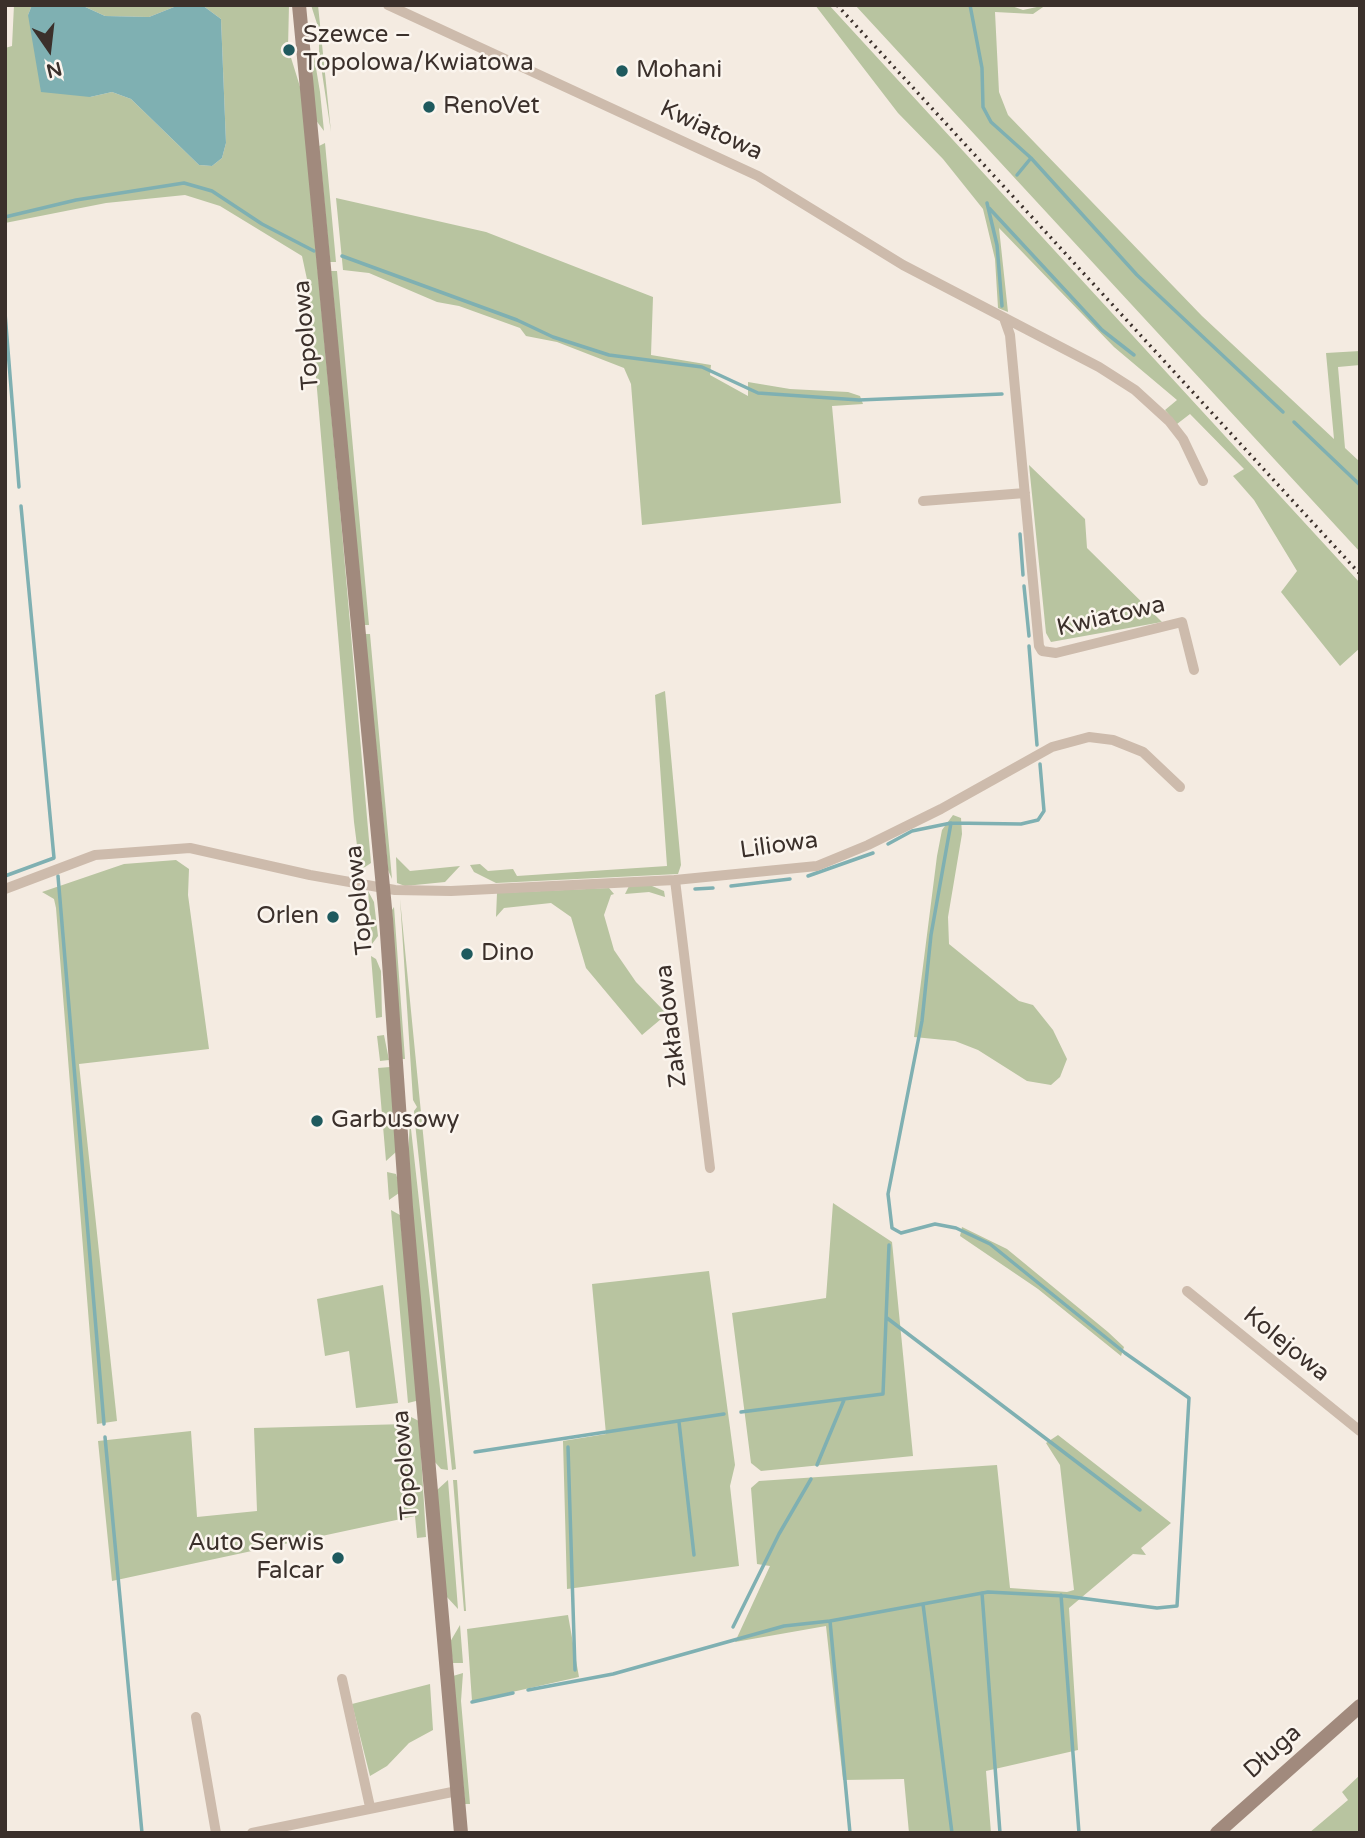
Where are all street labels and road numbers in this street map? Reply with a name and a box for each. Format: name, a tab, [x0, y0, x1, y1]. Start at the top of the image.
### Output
street label: Kwiatowa	[655, 95, 767, 167]
street label: Topolowa	[288, 279, 326, 391]
street label: Kwiatowa	[1054, 591, 1168, 643]
street label: Liliowa	[738, 826, 820, 866]
street label: Topolowa	[340, 844, 380, 956]
street label: Zakładowa	[650, 963, 694, 1089]
street label: Kolejowa	[1237, 1301, 1335, 1389]
street label: Topolowa	[387, 1409, 425, 1521]
street label: Długa	[1238, 1719, 1308, 1785]

